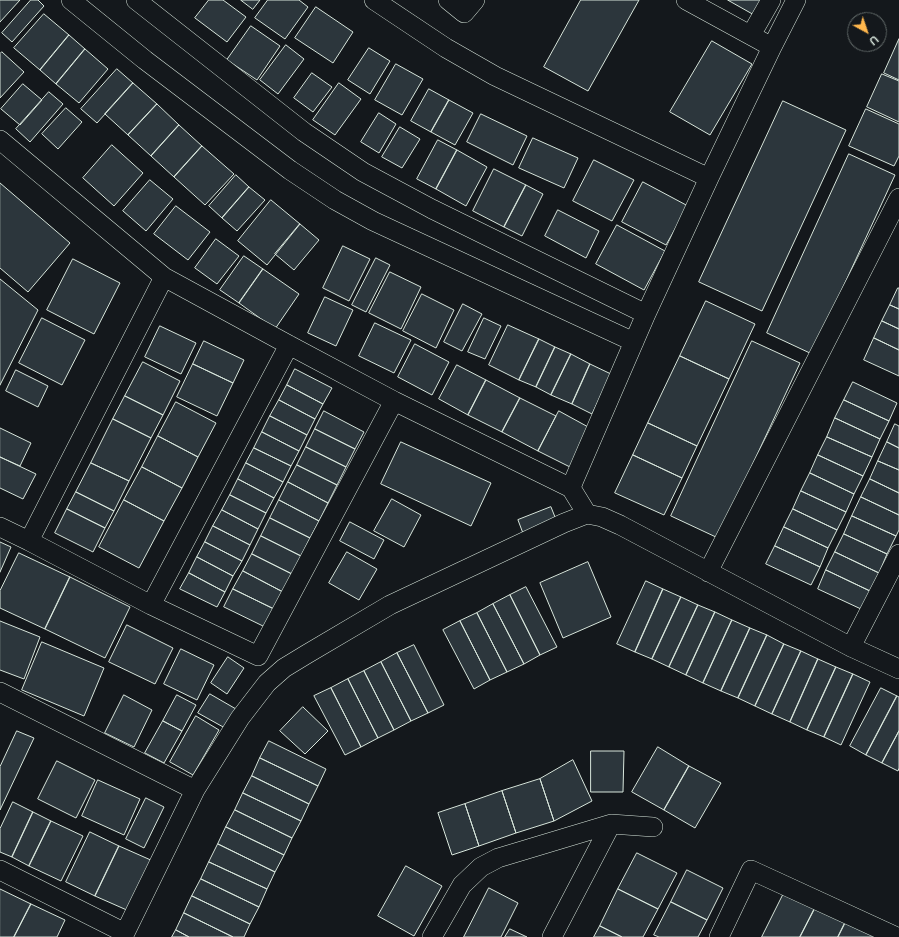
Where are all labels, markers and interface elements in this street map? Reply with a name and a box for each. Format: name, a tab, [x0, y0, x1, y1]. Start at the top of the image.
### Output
north arrow	[847, 12, 887, 52]
text: U	[866, 32, 882, 48]

